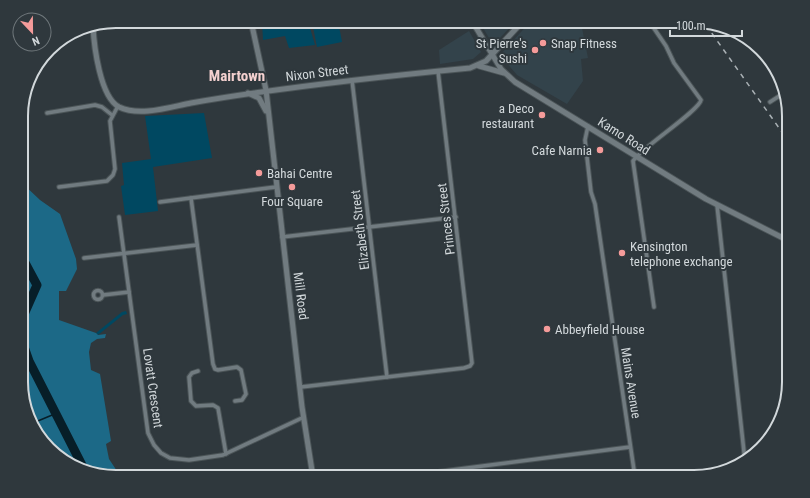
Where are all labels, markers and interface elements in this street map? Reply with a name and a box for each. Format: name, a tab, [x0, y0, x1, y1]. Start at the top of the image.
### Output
north arrow	[12, 12, 52, 52]
scale bar	[670, 12, 742, 38]
text: 100 m	[676, 19, 706, 33]
text: N	[30, 34, 41, 48]
place label: St Pierre's Sushi	[476, 36, 527, 66]
place label: Snap Fitness	[551, 36, 617, 51]
marker: Snap Fitness	[538, 38, 548, 48]
marker: St Pierre's Sushi	[530, 45, 540, 55]
street label: Nixon Street	[285, 62, 349, 84]
district label: Mairtown	[209, 67, 265, 85]
place label: a Deco restaurant	[482, 101, 534, 131]
marker: a Deco restaurant	[537, 110, 547, 120]
street label: Kamo Road	[595, 114, 653, 158]
place label: Cafe Narnia	[532, 143, 592, 158]
marker: Cafe Narnia	[595, 145, 605, 155]
place label: Bahai Centre	[267, 166, 332, 181]
marker: Bahai Centre	[254, 168, 264, 178]
marker: Four Square	[287, 182, 297, 192]
street label: Princes Street	[434, 182, 458, 256]
street label: Elizabeth Street	[348, 189, 372, 271]
place label: Four Square	[261, 194, 323, 209]
place label: Kensington telephone exchange	[630, 239, 733, 269]
marker: Kensington telephone exchange	[617, 248, 627, 258]
street label: Mill Road	[291, 271, 311, 321]
place label: Abbeyfield House	[555, 322, 645, 337]
marker: Abbeyfield House	[542, 324, 552, 334]
street label: Mains Avenue	[618, 346, 644, 420]
street label: Lovatt Crescent	[140, 347, 166, 429]

